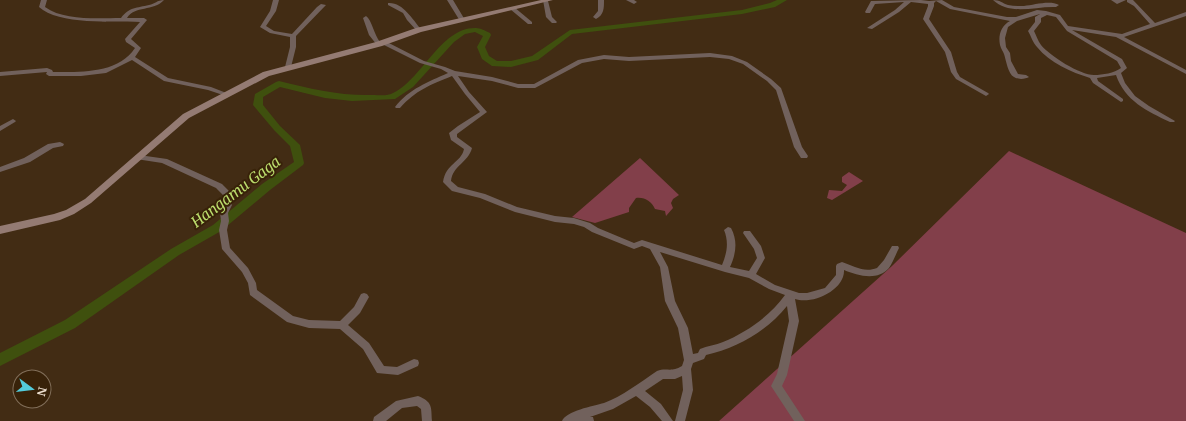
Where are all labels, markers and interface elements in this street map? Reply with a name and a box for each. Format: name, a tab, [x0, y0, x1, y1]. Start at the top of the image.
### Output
water label: Hangamu Gaga	[186, 152, 284, 232]
north arrow	[12, 369, 52, 409]
text: N	[34, 386, 50, 398]

